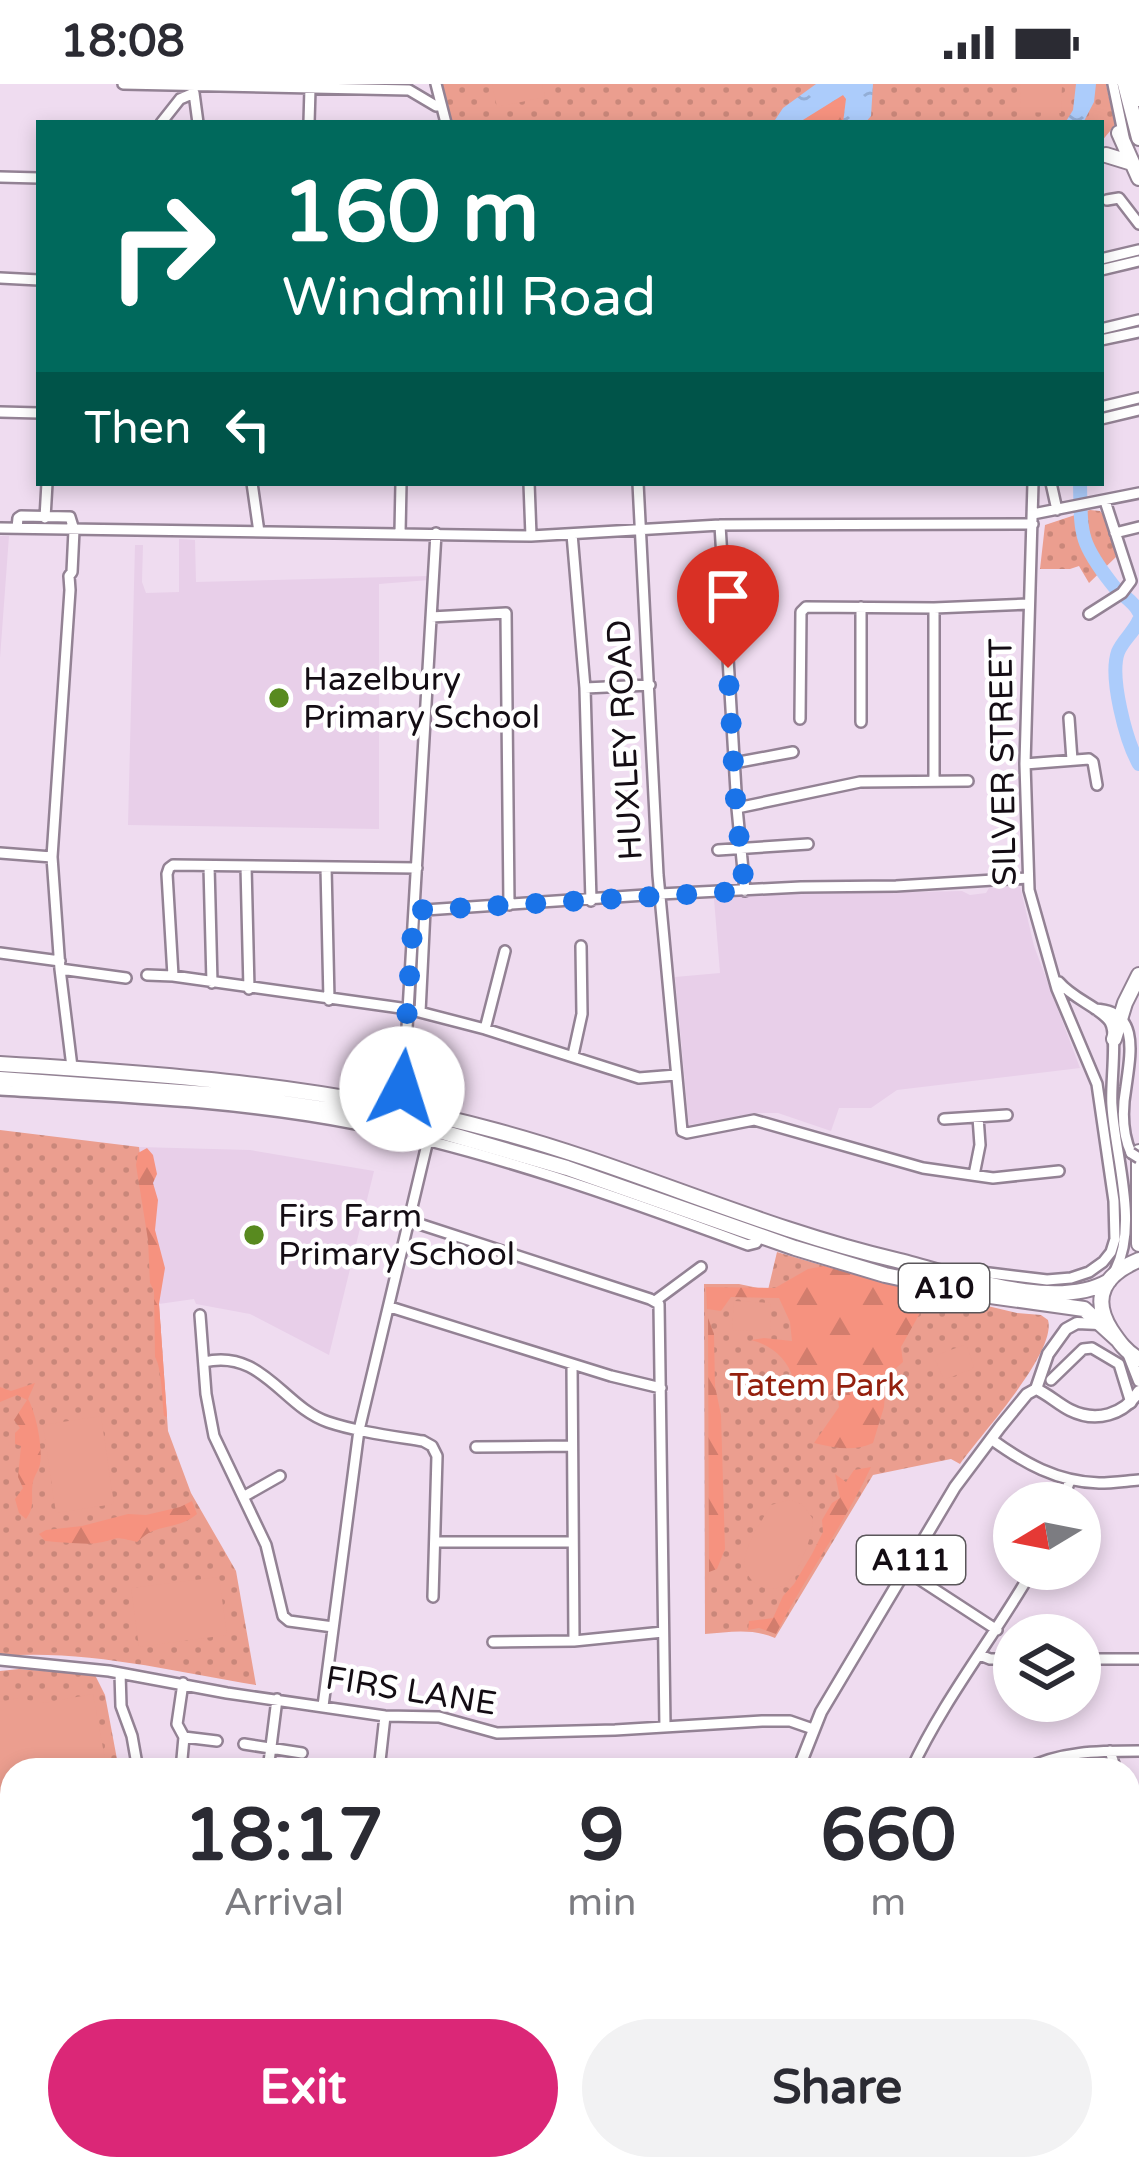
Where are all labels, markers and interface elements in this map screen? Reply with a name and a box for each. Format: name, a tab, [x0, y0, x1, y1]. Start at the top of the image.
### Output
text: 18:08	[60, 15, 185, 69]
text: 160 m	[282, 163, 539, 264]
icon: right	[84, 168, 240, 324]
text: Windmill Road	[282, 265, 656, 330]
icon: left	[215, 396, 281, 462]
text: Then	[84, 402, 191, 456]
pin	[677, 545, 779, 668]
icon: arrive	[695, 563, 761, 629]
street label: HUXLEY ROAD	[599, 619, 651, 861]
street label: SILVER STREET	[981, 638, 1025, 886]
place label: Hazelbury Primary School	[303, 660, 540, 737]
marker: Hazelbury Primary School	[266, 685, 292, 711]
position arrow	[339, 1026, 465, 1152]
place label: Firs Farm Primary School	[278, 1197, 515, 1274]
marker: Firs Farm Primary School	[241, 1222, 267, 1248]
road number: A10	[899, 1264, 989, 1312]
park label: Tatem Park	[729, 1366, 905, 1405]
north arrow	[993, 1482, 1101, 1590]
map controls	[993, 1482, 1101, 1722]
road number: A111	[857, 1536, 965, 1584]
button: layers	[993, 1614, 1101, 1722]
street label: FIRS LANE	[323, 1658, 499, 1724]
text: 18:17	[184, 1793, 383, 1880]
text: 9	[579, 1793, 625, 1880]
text: 660	[820, 1793, 956, 1880]
text: Arrival	[223, 1879, 344, 1926]
text: min	[567, 1879, 637, 1926]
text: m	[870, 1879, 906, 1926]
button: Exit	[48, 2019, 558, 2157]
button: Share	[582, 2019, 1092, 2157]

